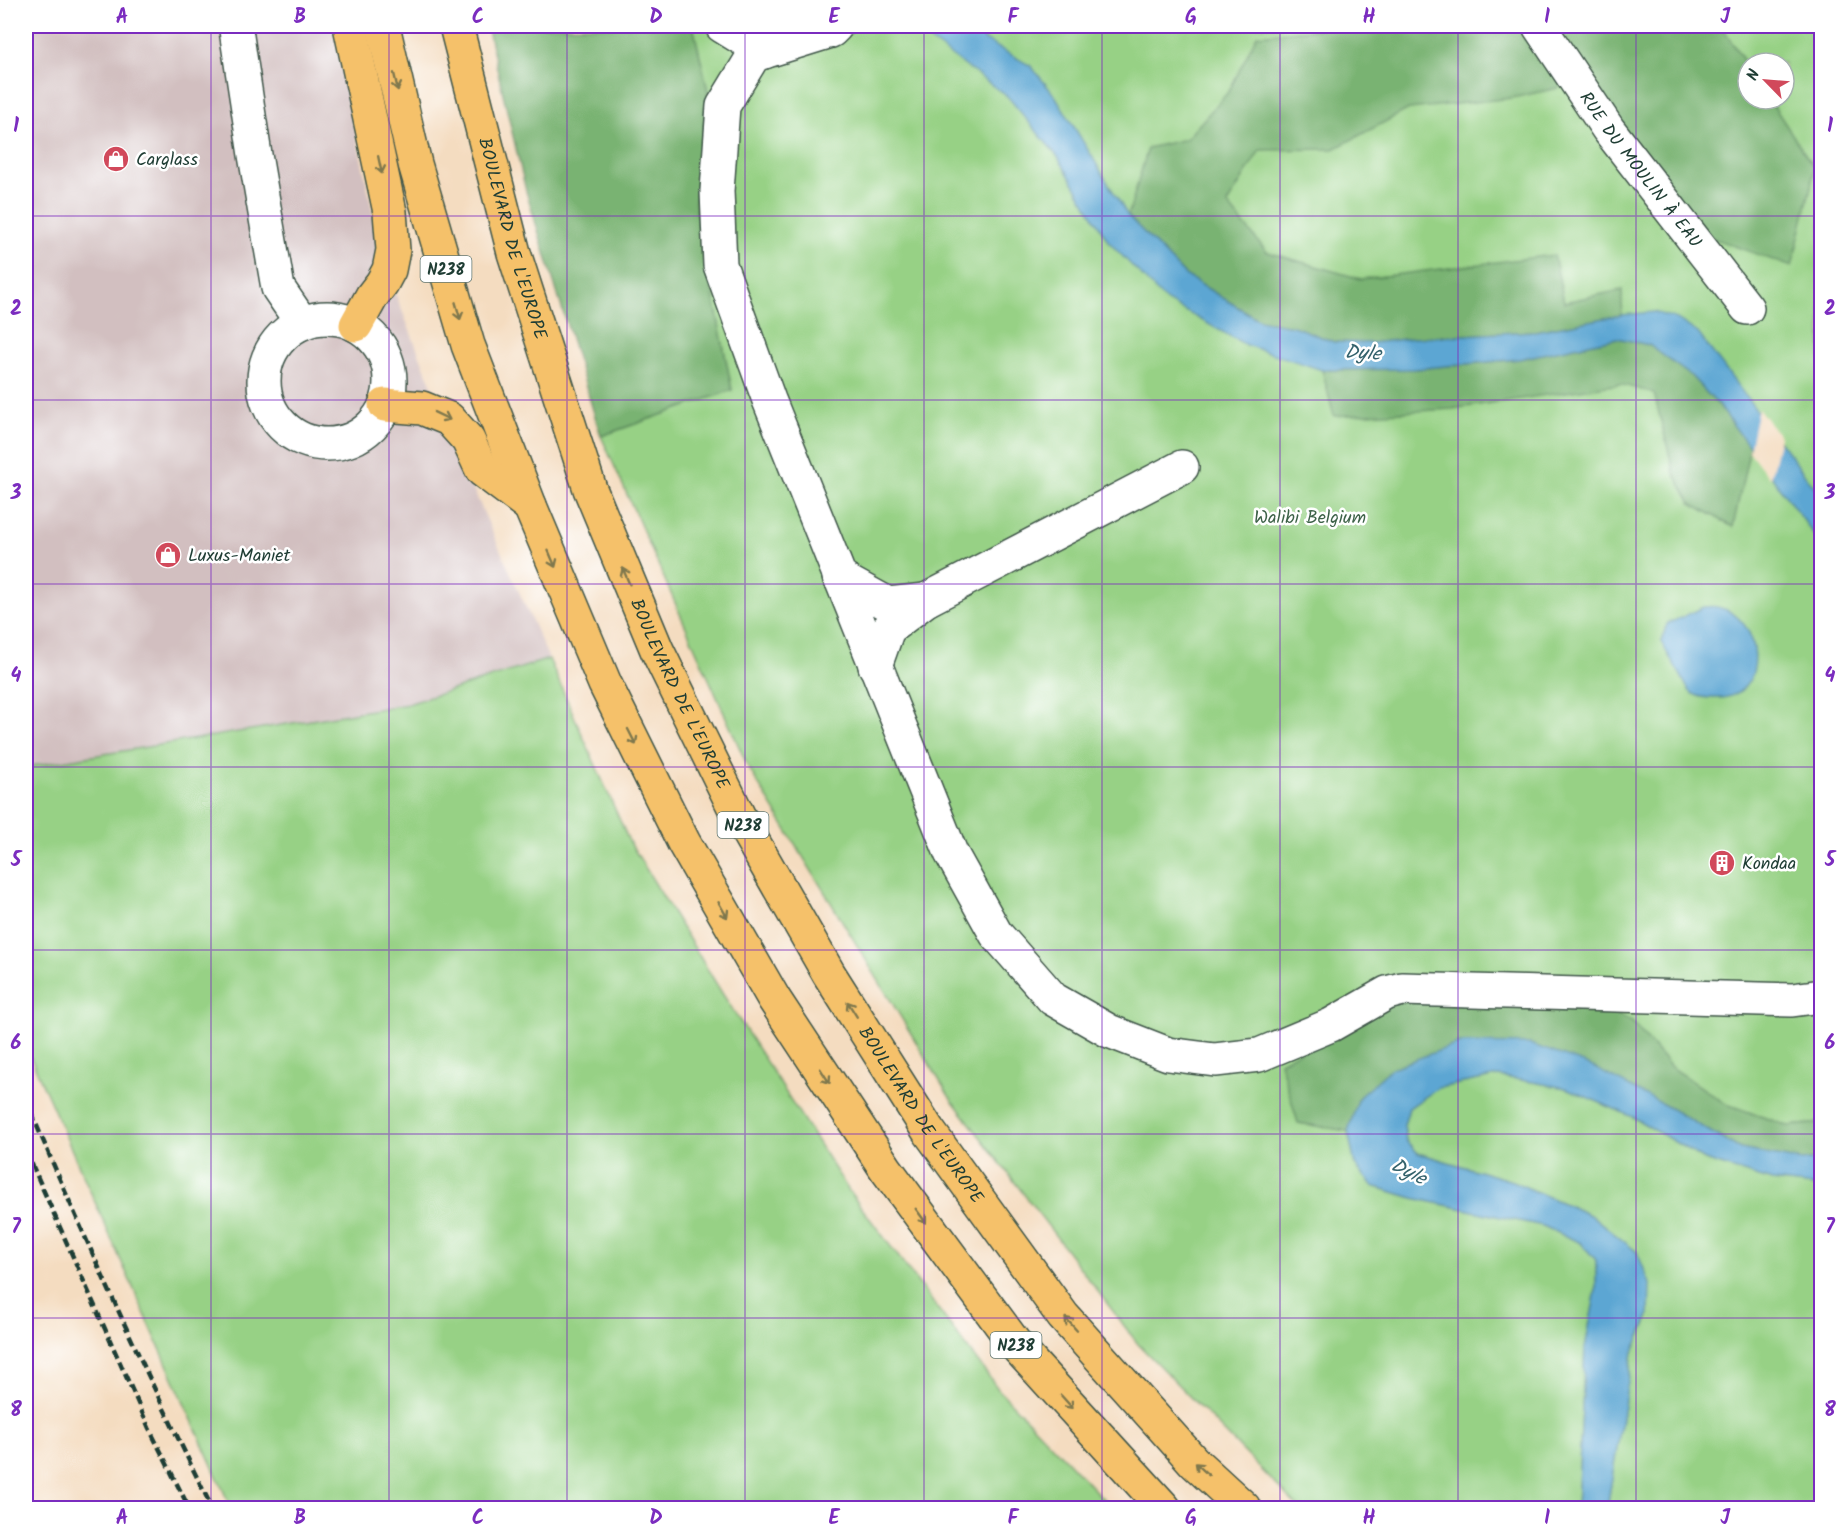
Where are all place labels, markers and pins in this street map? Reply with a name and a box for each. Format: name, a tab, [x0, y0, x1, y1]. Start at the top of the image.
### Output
shop icon: Carglass	[101, 144, 131, 174]
place label: Carglass	[136, 146, 198, 175]
shop icon: Luxus-Maniet	[153, 540, 183, 570]
place label: Luxus-Maniet	[188, 542, 291, 571]
building icon: Kondaa	[1707, 848, 1737, 878]
place label: Kondaa	[1742, 850, 1796, 879]

